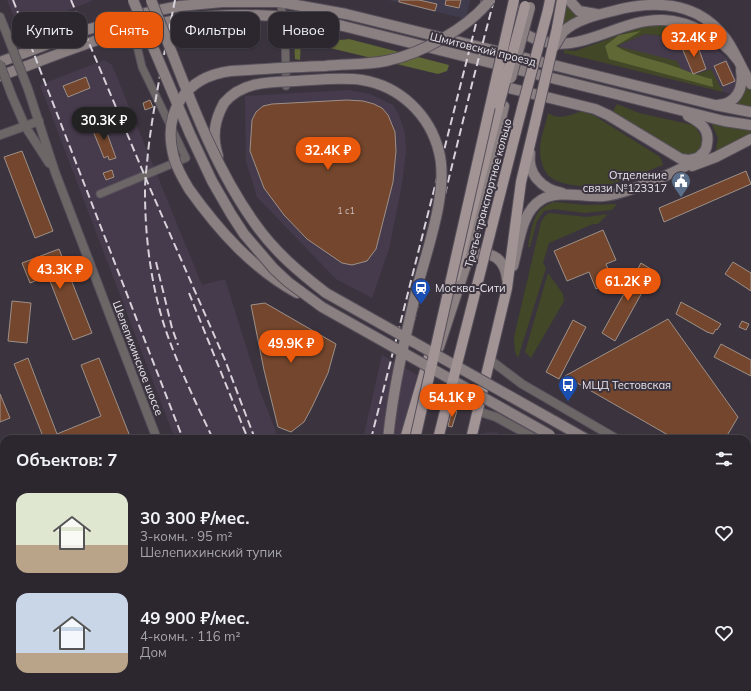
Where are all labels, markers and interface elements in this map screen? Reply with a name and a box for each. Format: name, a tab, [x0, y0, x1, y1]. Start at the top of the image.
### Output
chip: Купить	[12, 12, 87, 48]
chip: Снять	[95, 12, 163, 48]
chip: Фильтры	[171, 12, 260, 48]
chip: Новое	[268, 12, 339, 48]
pin: 32.4K ₽	[657, 24, 731, 58]
street label: Шмитовский проезд	[428, 29, 538, 69]
text: 32.4K ₽	[671, 29, 717, 45]
pin: 30.3K ₽	[67, 107, 141, 141]
text: 30.3K ₽	[81, 112, 127, 128]
street label: Третье транспортное кольцо	[461, 117, 515, 269]
pin: 32.4K ₽	[291, 137, 365, 171]
text: 32.4K ₽	[305, 142, 351, 158]
place label: Отделение связи №123317	[583, 168, 667, 195]
public building icon: Отделение связи №123317	[670, 170, 692, 198]
house number: 1 с1	[337, 205, 355, 216]
pin: 43.3K ₽	[23, 256, 97, 290]
text: 43.3K ₽	[37, 261, 83, 277]
pin: 61.2K ₽	[591, 268, 665, 302]
text: 61.2K ₽	[605, 273, 651, 289]
station icon: Москва-Сити	[410, 277, 432, 305]
place label: Москва-Сити	[435, 281, 505, 295]
street label: Шелепихинское шоссе	[110, 298, 166, 418]
pin: 49.9K ₽	[254, 330, 328, 364]
text: 49.9K ₽	[268, 335, 314, 351]
bus stop icon: МЦД Тестовская	[557, 374, 579, 402]
place label: МЦД Тестовская	[582, 378, 671, 392]
pin: 54.1K ₽	[415, 384, 489, 418]
text: 54.1K ₽	[429, 389, 475, 405]
icon: filters	[713, 448, 735, 470]
text: Объектов: 7	[16, 449, 117, 470]
text: 30 300 ₽/мес.	[140, 507, 249, 528]
icon: home	[48, 509, 96, 557]
icon: heart	[713, 522, 735, 544]
text: 3-комн. · 95 m²	[140, 528, 233, 544]
text: Шелепихинский тупик	[140, 544, 282, 560]
text: 49 900 ₽/мес.	[140, 607, 249, 628]
icon: home	[48, 609, 96, 657]
icon: heart	[713, 622, 735, 644]
text: 4-комн. · 116 m²	[140, 628, 240, 644]
text: Дом	[140, 644, 167, 660]

